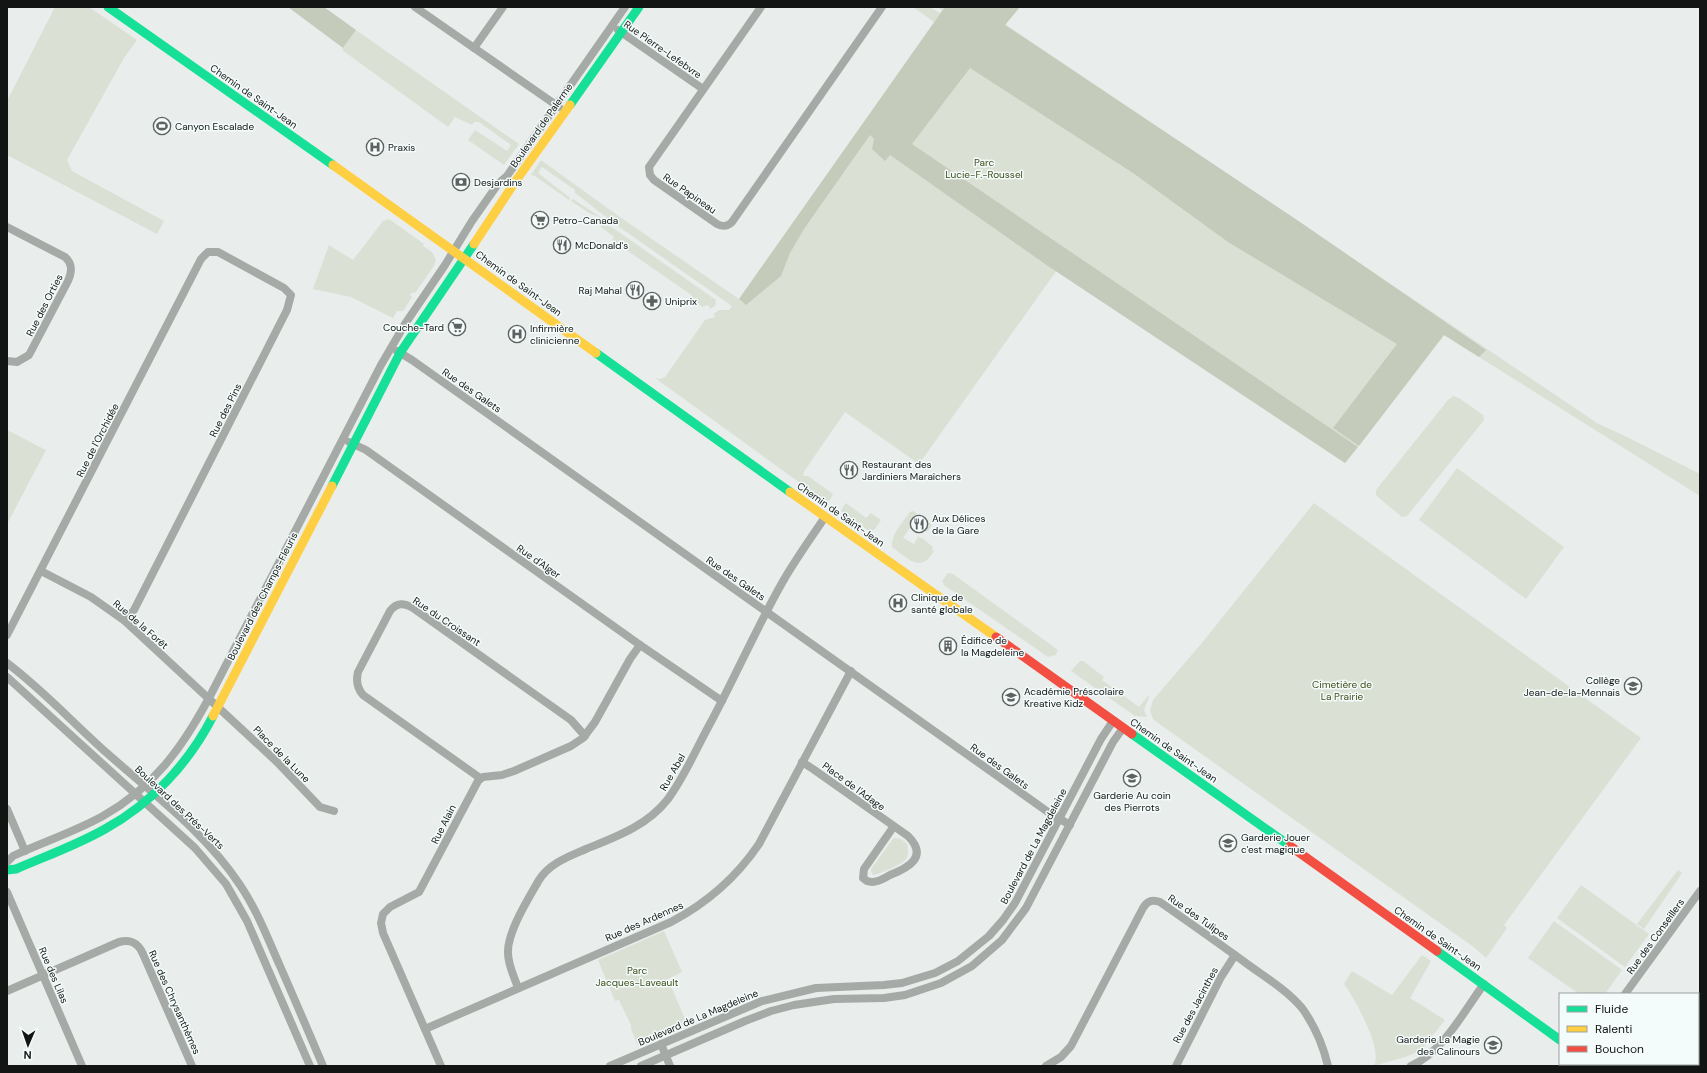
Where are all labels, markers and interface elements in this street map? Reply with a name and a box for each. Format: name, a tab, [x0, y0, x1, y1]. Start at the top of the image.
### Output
street label: Rue Pierre-Lefebvre	[621, 18, 704, 81]
street label: Chemin de Saint-Jean	[208, 61, 300, 132]
street label: Boulevard de Palerme	[507, 80, 576, 170]
sports icon: Canyon Escalade	[152, 116, 172, 136]
place label: Canyon Escalade	[175, 120, 254, 133]
hospital icon: Praxis	[365, 137, 385, 157]
place label: Praxis	[388, 141, 415, 154]
park label: Parc Lucie-F.-Roussel	[945, 156, 1023, 181]
street label: Rue Papineau	[660, 170, 719, 217]
bank icon: Desjardins	[451, 172, 471, 192]
place label: Desjardins	[474, 176, 522, 189]
supermarket icon: Petro-Canada	[530, 210, 550, 230]
place label: Petro-Canada	[553, 214, 618, 227]
restaurant icon: McDonald's	[552, 235, 572, 255]
place label: McDonald's	[575, 239, 628, 252]
street label: Chemin de Saint-Jean	[473, 248, 565, 319]
street label: Rue des Orties	[23, 272, 66, 339]
restaurant icon: Raj Mahal	[625, 280, 645, 300]
place label: Raj Mahal	[578, 284, 622, 297]
pharmacy icon: Uniprix	[642, 291, 662, 311]
place label: Uniprix	[665, 295, 697, 308]
supermarket icon: Couche-Tard	[447, 317, 467, 337]
place label: Couche-Tard	[383, 321, 444, 334]
place label: Infirmière clinicienne	[530, 322, 580, 347]
hospital icon: Infirmière clinicienne	[507, 324, 527, 344]
street label: Rue des Galets	[440, 365, 504, 416]
street label: Rue des Pins	[206, 381, 245, 439]
street label: Rue de l'Orchidée	[73, 401, 122, 479]
place label: Restaurant des Jardiniers Maraîchers	[862, 458, 961, 483]
restaurant icon: Restaurant des Jardiniers Maraîchers	[839, 460, 859, 480]
street label: Chemin de Saint-Jean	[795, 479, 887, 550]
place label: Aux Délices de la Gare	[932, 512, 986, 537]
restaurant icon: Aux Délices de la Gare	[909, 514, 929, 534]
street label: Boulevard des Champs-Fleuris	[224, 530, 300, 662]
street label: Rue d'Alger	[514, 541, 564, 582]
street label: Rue des Galets	[704, 553, 768, 604]
place label: Clinique de santé globale	[911, 591, 973, 616]
hospital icon: Clinique de santé globale	[888, 593, 908, 613]
street label: Rue du Croissant	[410, 594, 483, 649]
street label: Rue de la Forêt	[110, 597, 171, 652]
place label: Édifice de la Magdeleine	[961, 634, 1025, 659]
building icon: Édifice de la Magdeleine	[938, 636, 958, 656]
place label: Collège Jean-de-la-Mennais	[1524, 674, 1620, 699]
school or university icon: Collège Jean-de-la-Mennais	[1623, 676, 1643, 696]
park label: Cimetière de La Prairie	[1312, 678, 1372, 703]
place label: Académie Préscolaire Kreative Kidz	[1024, 685, 1124, 710]
school or university icon: Académie Préscolaire Kreative Kidz	[1001, 687, 1021, 707]
street label: Chemin de Saint-Jean	[1128, 715, 1220, 786]
street label: Place de la Lune	[251, 723, 313, 786]
street label: Rue des Galets	[968, 741, 1032, 792]
street label: Rue Abel	[657, 751, 688, 793]
street label: Place de l'Adage	[820, 759, 888, 814]
street label: Boulevard des Prés-Verts	[132, 763, 227, 852]
school or university icon: Garderie Au coin des Pierrots	[1122, 768, 1142, 788]
street label: Boulevard de La Magdeleine	[997, 786, 1070, 906]
place label: Garderie Au coin des Pierrots	[1093, 789, 1171, 814]
street label: Rue Alain	[428, 802, 459, 846]
place label: Garderie Jouer c'est magique	[1241, 831, 1310, 856]
school or university icon: Garderie Jouer c'est magique	[1218, 833, 1238, 853]
street label: Rue des Tulipes	[1165, 891, 1232, 943]
street label: Rue des Conseillers	[1624, 896, 1687, 977]
street label: Rue des Ardennes	[603, 898, 685, 944]
street label: Chemin de Saint-Jean	[1392, 903, 1484, 974]
street label: Rue des Lilas	[36, 945, 71, 1005]
street label: Rue des Chrysanthèmes	[146, 948, 203, 1056]
park label: Parc Jacques-Laveault	[596, 964, 678, 989]
street label: Rue des Jacinthes	[1170, 965, 1221, 1046]
street label: Boulevard de La Magdeleine	[636, 986, 760, 1049]
legend	[1559, 993, 1699, 1065]
text: Fluide	[1595, 1001, 1628, 1017]
text: Ralenti	[1595, 1021, 1633, 1037]
north arrow	[8, 1025, 48, 1065]
place label: Garderie La Magie des Calinours	[1396, 1033, 1480, 1058]
school or university icon: Garderie La Magie des Calinours	[1483, 1035, 1503, 1055]
text: Bouchon	[1595, 1041, 1644, 1057]
text: N	[23, 1048, 32, 1062]

